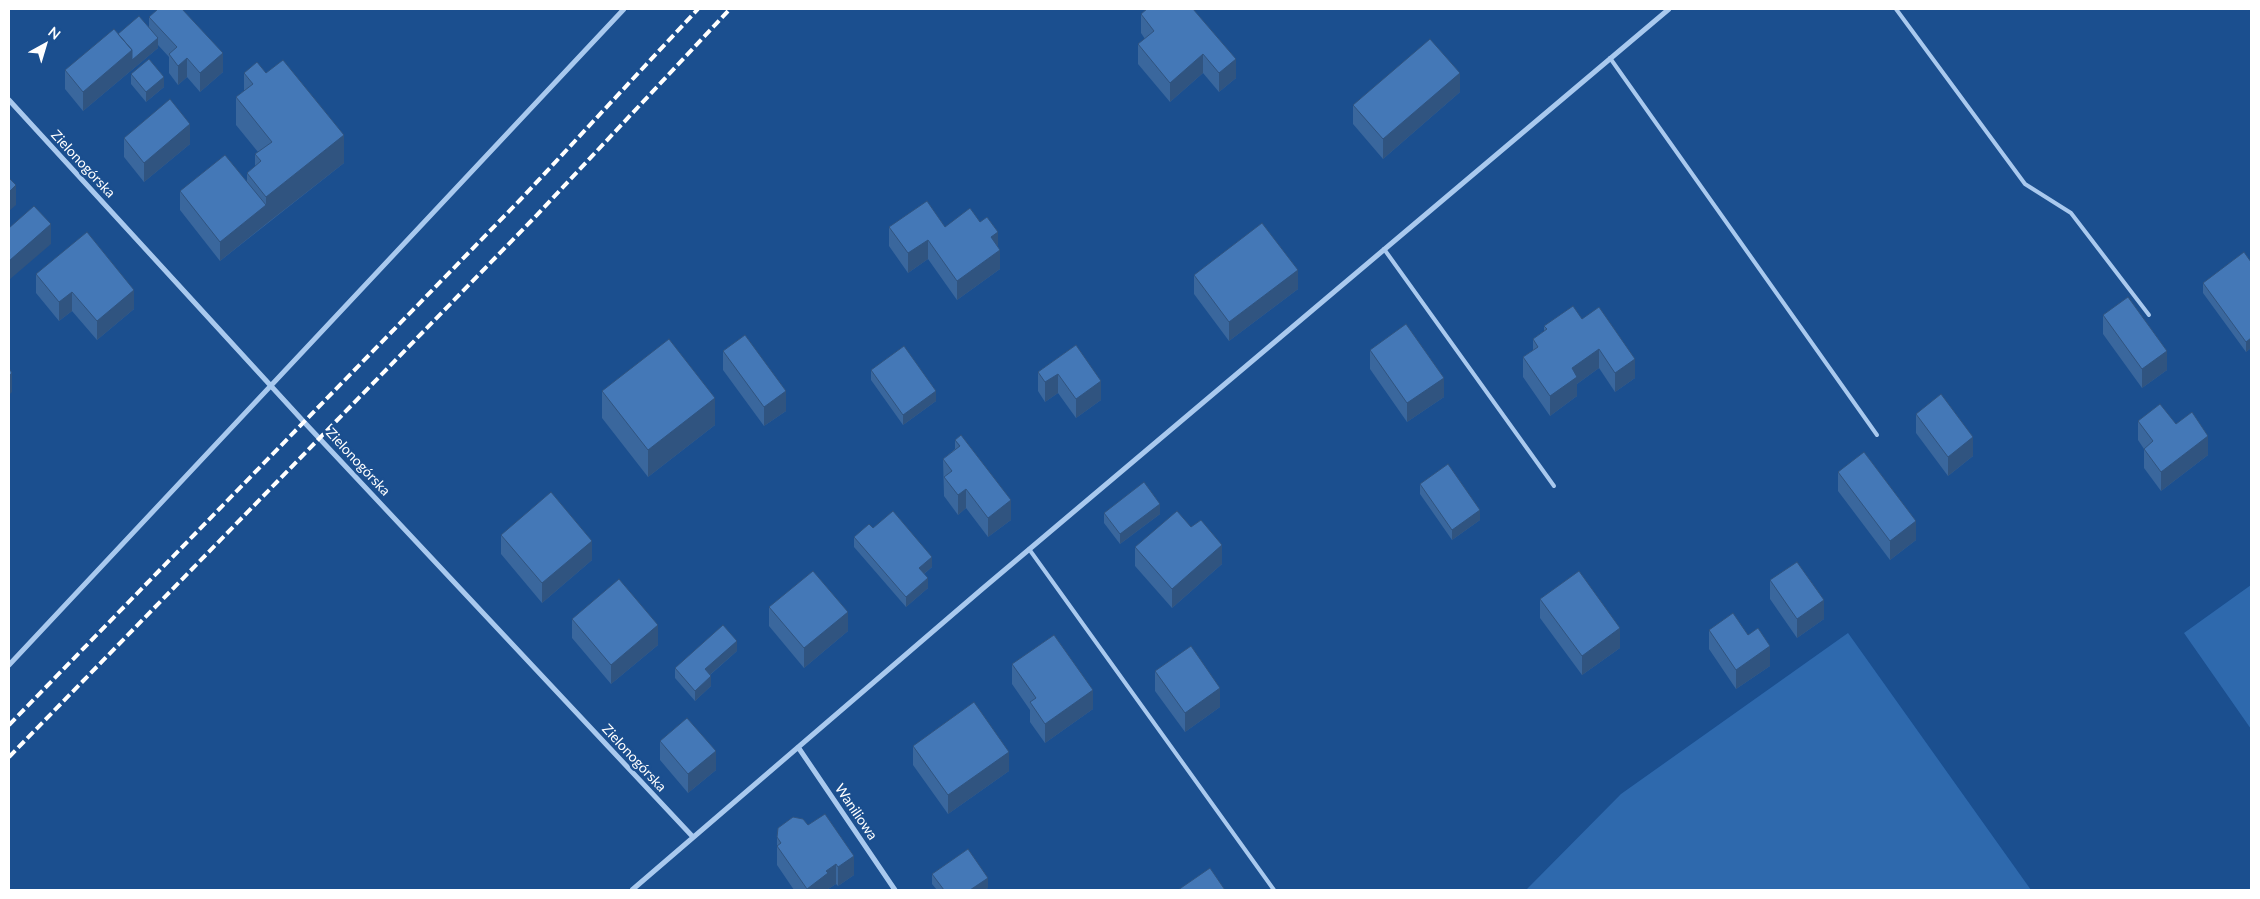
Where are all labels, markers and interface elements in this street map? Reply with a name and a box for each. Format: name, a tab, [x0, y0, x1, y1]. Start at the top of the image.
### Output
north arrow	[20, 20, 70, 70]
text: N	[45, 23, 64, 43]
street label: Zielonogórska	[47, 127, 119, 201]
street label: Zielonogórska	[322, 425, 394, 499]
street label: Zielonogórska	[598, 721, 670, 795]
street label: Waniliowa	[831, 781, 881, 843]

